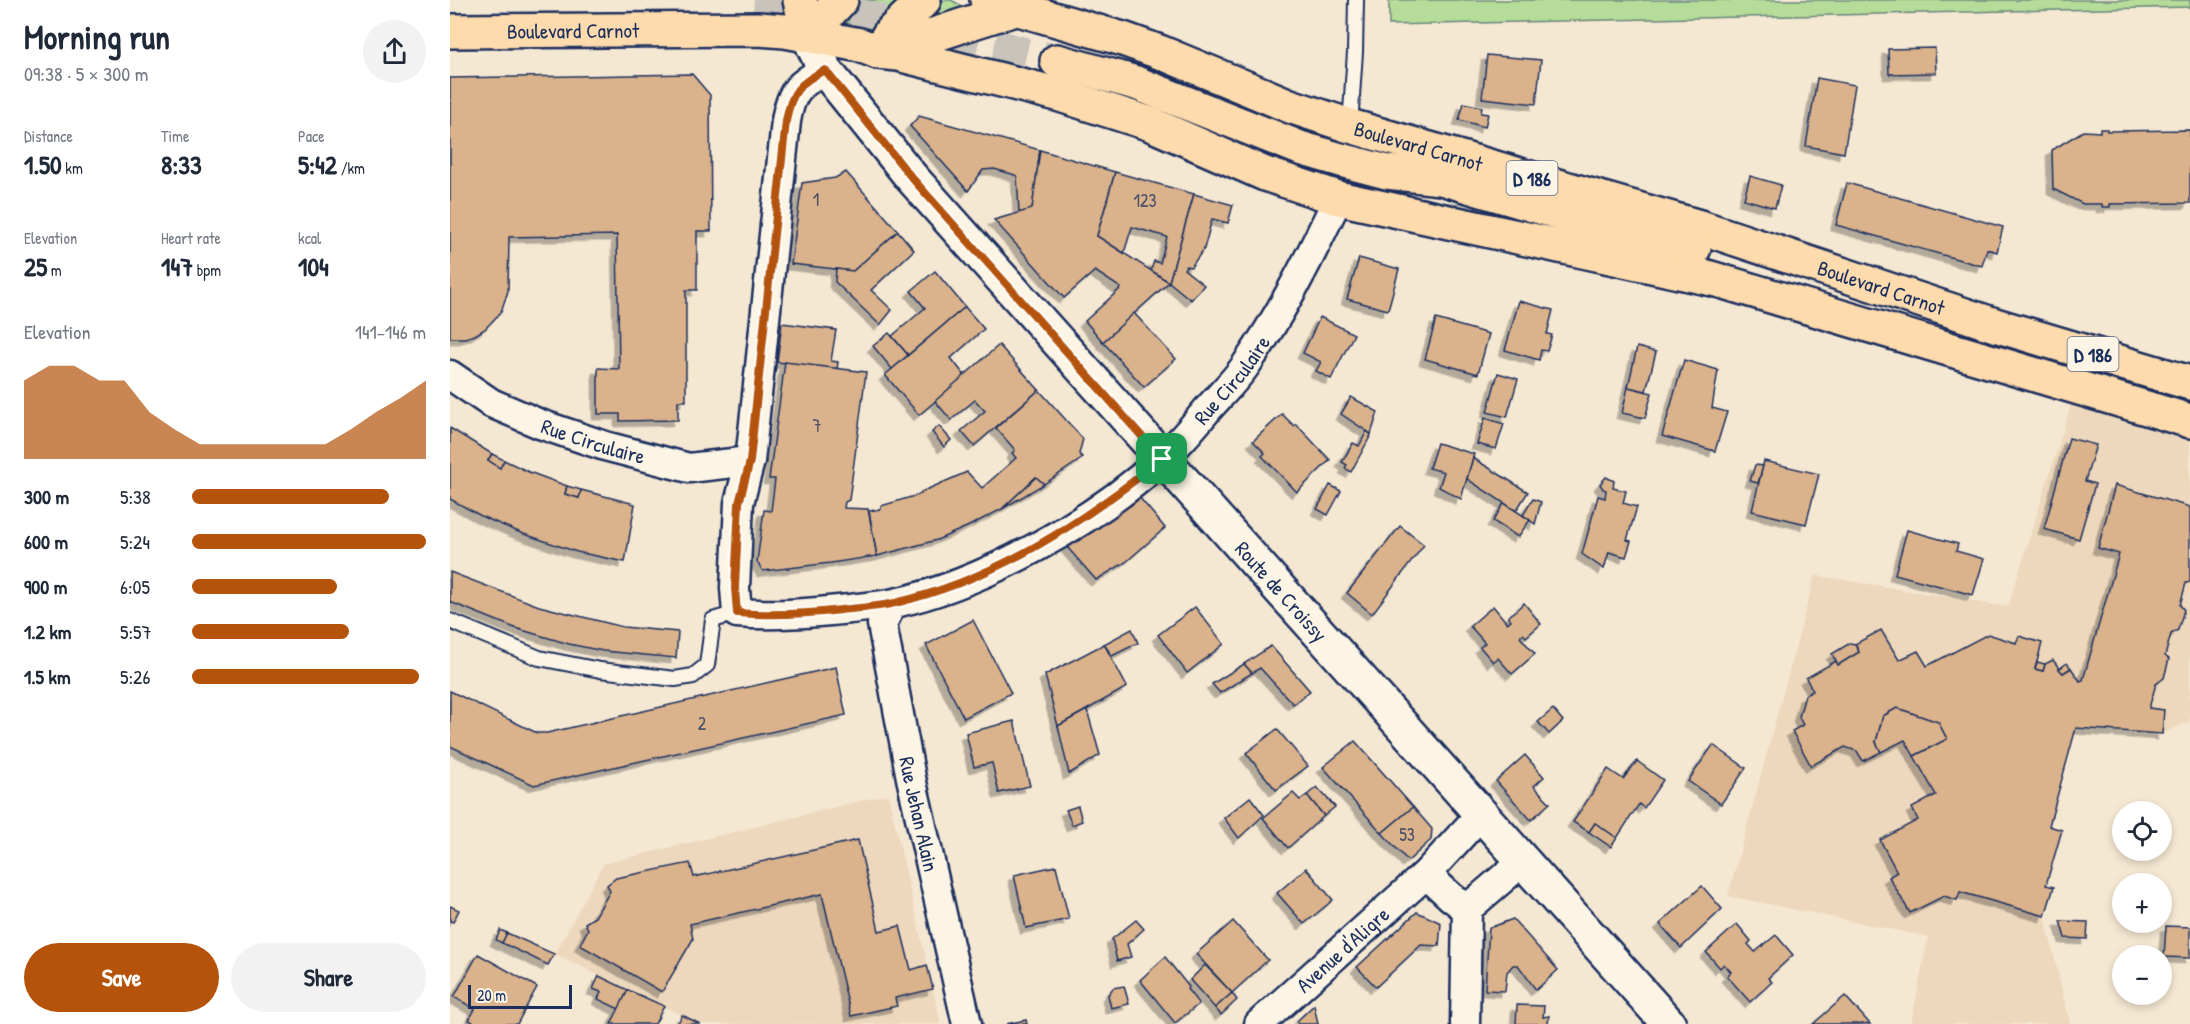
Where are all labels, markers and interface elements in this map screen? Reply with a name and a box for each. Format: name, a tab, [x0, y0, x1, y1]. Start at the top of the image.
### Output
text: Morning run	[24, 15, 170, 59]
street label: Boulevard Carnot	[507, 15, 640, 45]
button: share	[363, 20, 426, 83]
text: 09:38 · 5 × 300 m	[24, 60, 148, 87]
street label: Boulevard Carnot	[1351, 113, 1487, 178]
text: Distance	[24, 125, 73, 147]
text: Time	[161, 125, 189, 147]
text: Pace	[298, 125, 325, 147]
text: 1.50	[24, 147, 62, 182]
text: 8:33	[161, 147, 202, 182]
text: 5:42	[298, 147, 337, 182]
text: km	[62, 157, 83, 179]
text: /km	[337, 157, 365, 179]
road number: D 186	[1506, 161, 1558, 195]
house number: 1	[813, 187, 819, 212]
house number: 123	[1133, 188, 1157, 213]
text: Elevation	[24, 227, 77, 249]
text: Heart rate	[161, 227, 221, 249]
text: kcal	[298, 227, 321, 249]
text: 25	[24, 249, 47, 284]
text: 147	[161, 249, 193, 284]
text: 104	[298, 249, 329, 284]
street label: Boulevard Carnot	[1814, 253, 1949, 322]
text: m	[47, 259, 62, 281]
text: bpm	[193, 259, 221, 281]
text: Elevation	[24, 318, 90, 345]
text: 141–146 m	[355, 318, 426, 345]
street label: Rue Circulaire	[1187, 330, 1276, 430]
road number: D 186	[2068, 337, 2118, 371]
street label: Rue Circulaire	[538, 411, 648, 470]
house number: 7	[813, 413, 822, 438]
pin	[1136, 433, 1187, 484]
icon: arrive	[1145, 442, 1178, 475]
text: 300 m	[24, 483, 69, 510]
text: 5:38	[120, 483, 151, 510]
text: 600 m	[24, 528, 68, 555]
text: 5:24	[120, 528, 150, 555]
street label: Route de Croissy	[1229, 534, 1335, 648]
text: 900 m	[24, 573, 67, 600]
text: 6:05	[120, 573, 150, 600]
text: 1.2 km	[24, 618, 71, 645]
text: 5:57	[120, 618, 151, 645]
text: 1.5 km	[24, 663, 71, 690]
text: 5:26	[120, 663, 150, 690]
house number: 2	[698, 711, 707, 736]
street label: Rue Jehan Alain	[893, 754, 946, 874]
map controls	[2112, 801, 2172, 1005]
button: locate	[2112, 801, 2172, 861]
house number: 53	[1399, 822, 1415, 847]
button: +	[2112, 873, 2172, 933]
street label: Avenue d'Aligre	[1289, 900, 1395, 999]
button: Save	[24, 943, 219, 1012]
button: Share	[231, 943, 426, 1012]
button: −	[2112, 945, 2172, 1005]
scale bar	[468, 982, 572, 1010]
text: 20 m	[477, 984, 506, 1006]

